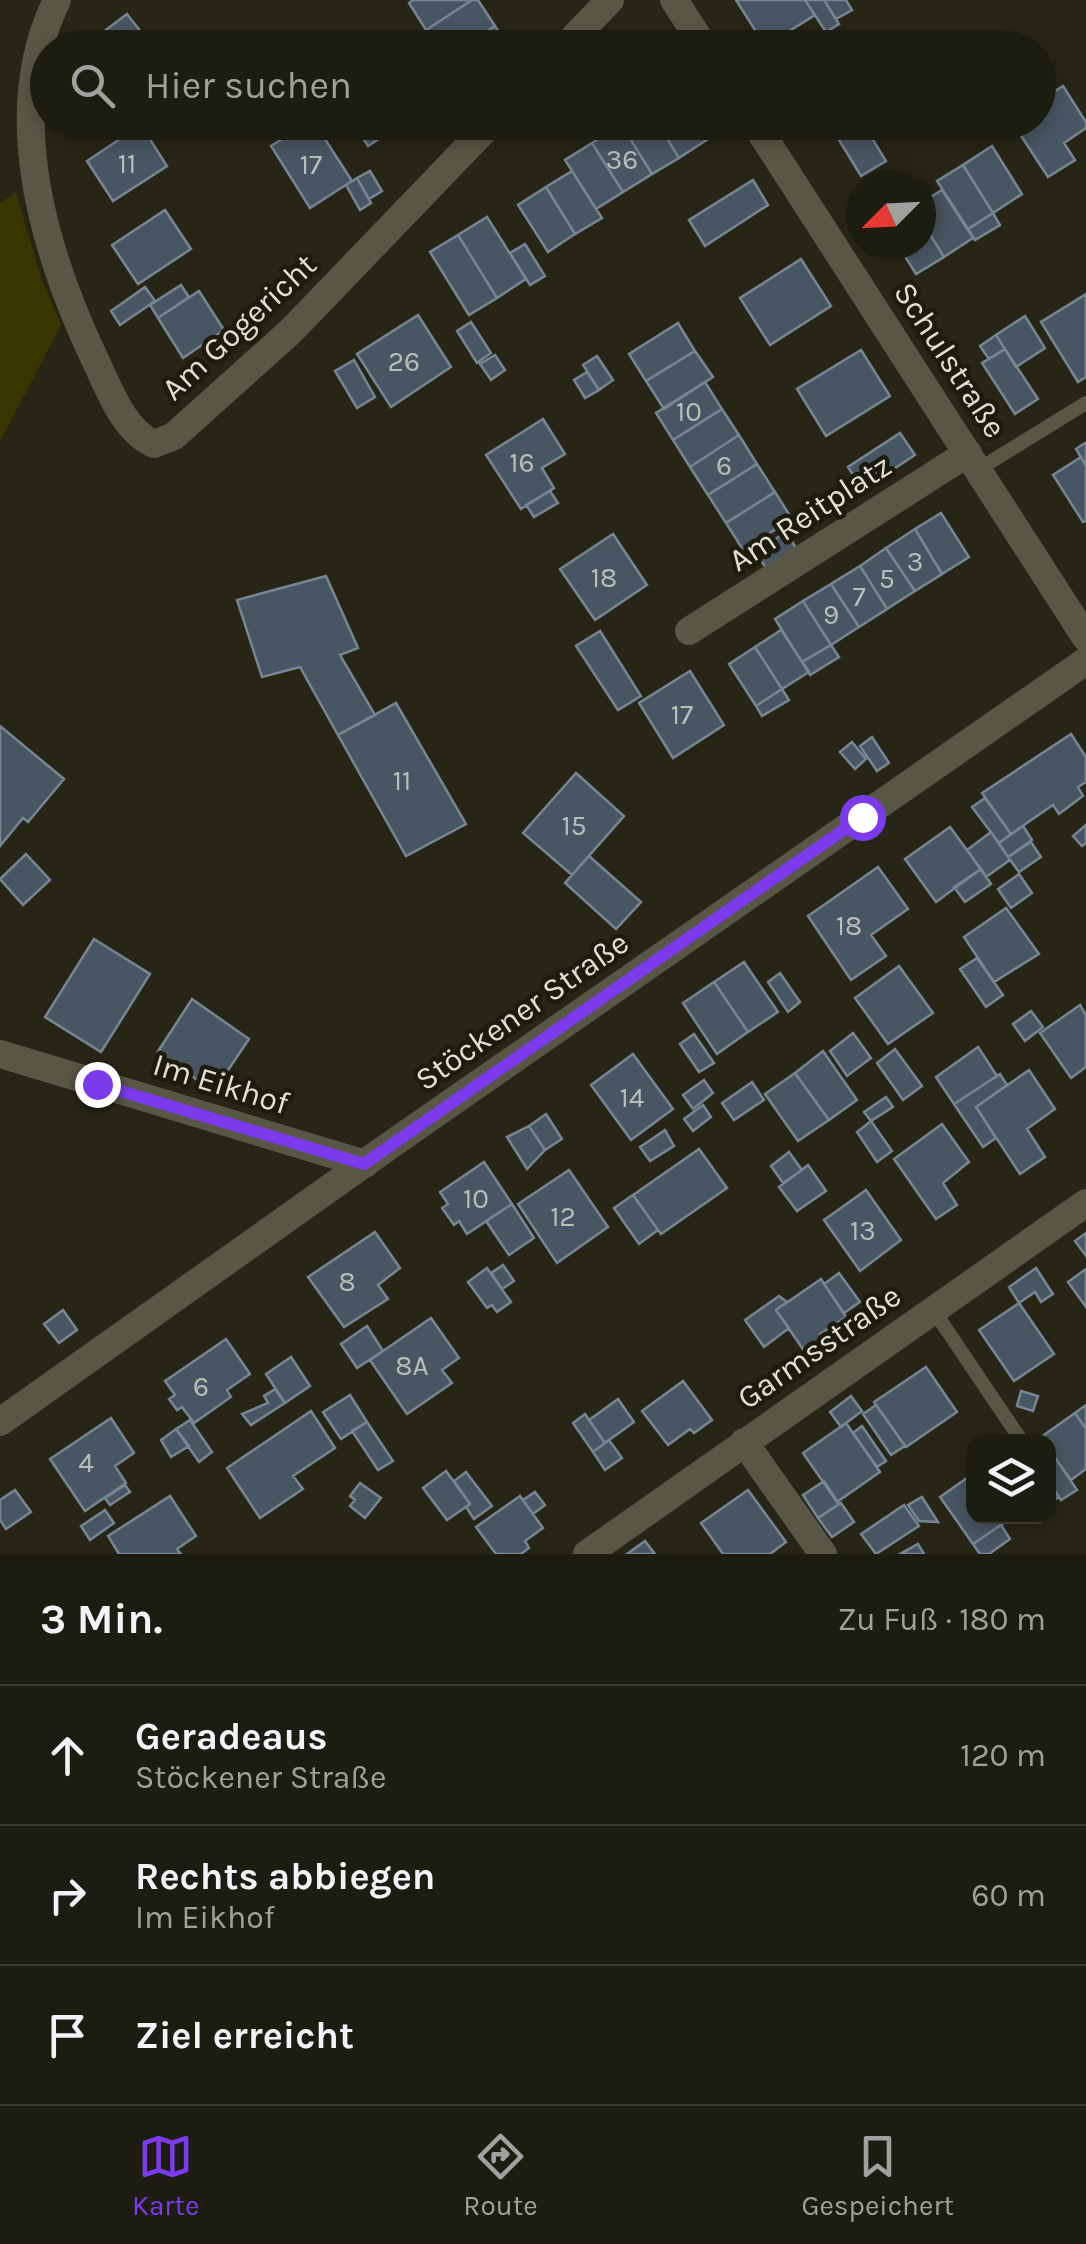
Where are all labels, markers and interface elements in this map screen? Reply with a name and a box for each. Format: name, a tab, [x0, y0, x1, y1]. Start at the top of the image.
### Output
search box	[30, 30, 1056, 140]
icon: search	[65, 58, 120, 113]
text: Hier suchen	[145, 63, 352, 108]
house number: 36	[606, 143, 638, 176]
house number: 11	[118, 147, 136, 180]
house number: 17	[300, 148, 322, 181]
north arrow	[846, 170, 936, 260]
street label: Am Gogericht	[154, 246, 324, 408]
street label: Schulstraße	[886, 275, 1014, 445]
house number: 26	[388, 345, 420, 378]
house number: 10	[676, 395, 702, 428]
house number: 16	[509, 446, 535, 479]
street label: Am Reitplatz	[722, 447, 898, 579]
house number: 6	[716, 449, 732, 482]
house number: 3	[907, 545, 923, 578]
house number: 18	[591, 561, 617, 594]
house number: 5	[879, 562, 895, 595]
house number: 7	[852, 580, 866, 613]
house number: 9	[823, 598, 839, 631]
house number: 17	[671, 698, 693, 731]
house number: 11	[393, 764, 411, 797]
route start	[840, 795, 886, 841]
house number: 15	[561, 809, 587, 842]
house number: 18	[836, 909, 862, 942]
street label: Stöckener Straße	[408, 924, 636, 1098]
street label: Im Eikhof	[149, 1046, 294, 1122]
route end	[75, 1062, 121, 1108]
house number: 14	[620, 1081, 645, 1114]
house number: 10	[463, 1182, 489, 1215]
house number: 12	[550, 1200, 576, 1233]
house number: 13	[850, 1214, 876, 1247]
house number: 8	[338, 1265, 356, 1298]
street label: Garmsstraße	[730, 1277, 908, 1417]
house number: 8A	[395, 1349, 429, 1382]
house number: 6	[193, 1370, 209, 1403]
map controls	[966, 1434, 1056, 1524]
button: layers	[966, 1434, 1056, 1524]
house number: 4	[78, 1446, 94, 1479]
text: 3 Min.	[40, 1594, 162, 1644]
text: Zu Fuß · 180 m	[837, 1601, 1046, 1638]
text: Geradeaus	[135, 1714, 328, 1759]
icon: ahead	[40, 1728, 95, 1783]
text: 120 m	[960, 1737, 1046, 1774]
text: Stöckener Straße	[135, 1759, 386, 1796]
text: Rechts abbiegen	[135, 1854, 435, 1899]
icon: right	[40, 1868, 95, 1923]
text: 60 m	[971, 1877, 1046, 1914]
text: Im Eikhof	[135, 1899, 275, 1936]
icon: arrive	[40, 2008, 95, 2063]
text: Ziel erreicht	[135, 2013, 354, 2058]
tab: Karte	[132, 2129, 199, 2222]
tab: Route	[463, 2129, 538, 2222]
tab: Gespeichert	[801, 2129, 954, 2222]

